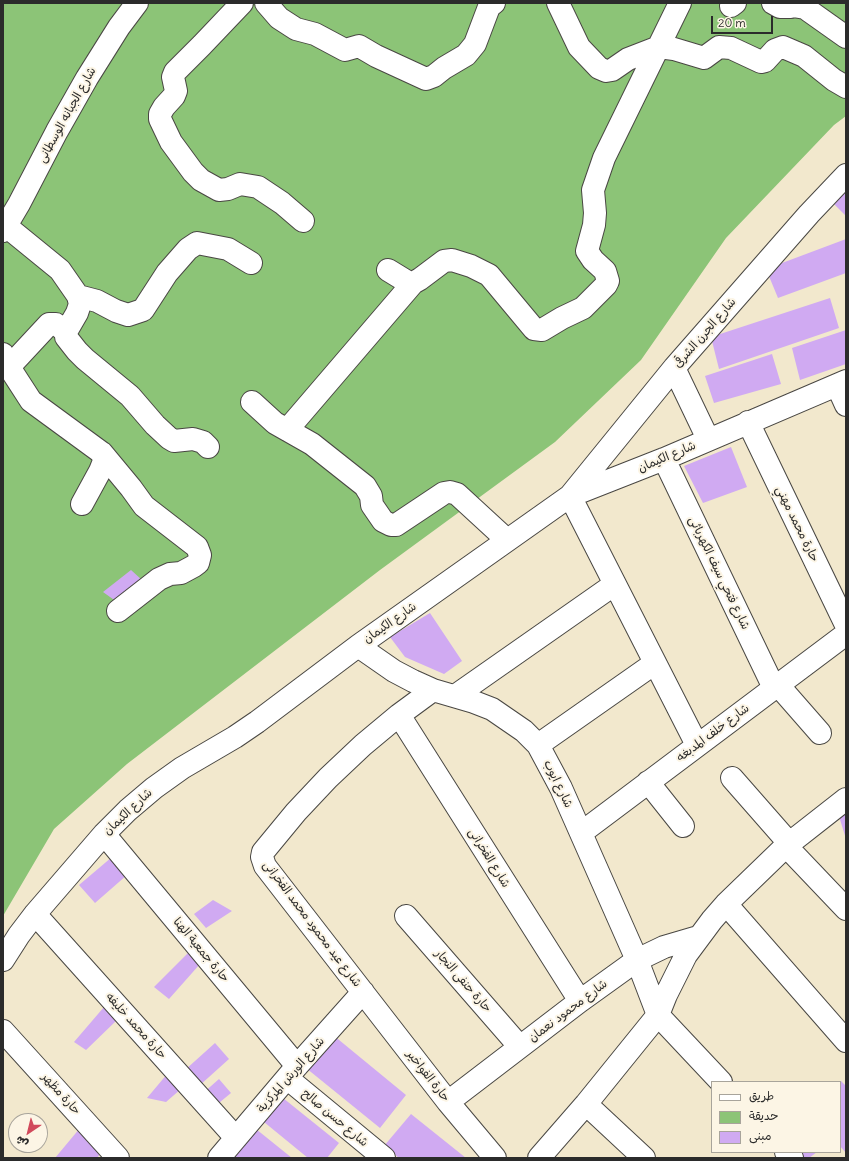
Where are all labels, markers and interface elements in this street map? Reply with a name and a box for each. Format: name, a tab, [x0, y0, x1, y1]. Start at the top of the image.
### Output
scale bar	[713, 8, 775, 34]
text: 20 m	[718, 15, 746, 30]
street label: شارع الجبانه الوسطانى	[35, 65, 99, 165]
street label: شارع الجرن الشرقى	[671, 295, 739, 371]
street label: شارع الكيمان	[636, 438, 698, 476]
street label: حارة محمد مهني	[772, 484, 822, 564]
street label: شارع فتحي سيف الكهربائى	[685, 514, 753, 632]
street label: شارع الكيمان	[361, 599, 419, 647]
street label: شارع خلف المدبغه	[674, 701, 752, 765]
street label: شارع ايوب	[540, 758, 576, 810]
street label: شارع الكيمان	[101, 786, 155, 838]
street label: شارع الفخرانى	[465, 826, 513, 890]
street label: شارع عيد محمود محمد الفخرانى	[260, 858, 364, 990]
street label: حارة جمعية الهنا	[170, 915, 232, 985]
street label: حارة حنفى النجار	[432, 947, 494, 1015]
street label: شارع محمود نعمان	[526, 977, 610, 1045]
street label: حارة محمد خليفه	[103, 990, 169, 1062]
street label: شارع الورش المركزية	[254, 1034, 328, 1116]
street label: حارة الفواخير	[403, 1047, 453, 1105]
street label: حارة مظهر	[39, 1070, 83, 1118]
legend	[711, 1081, 841, 1153]
street label: شارع حسن صالح	[299, 1086, 371, 1150]
text: طريق	[749, 1088, 774, 1103]
text: حديقة	[749, 1108, 778, 1123]
north arrow	[8, 1113, 48, 1153]
text: مبنى	[749, 1128, 772, 1143]
text: ش	[13, 1133, 31, 1151]

